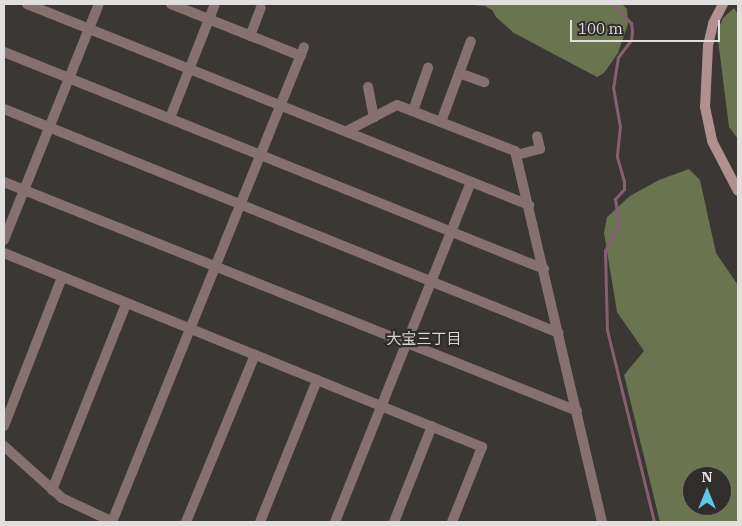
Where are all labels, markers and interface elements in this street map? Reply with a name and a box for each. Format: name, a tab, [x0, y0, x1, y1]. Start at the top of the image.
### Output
scale bar	[572, 10, 722, 42]
text: 100 m	[578, 19, 623, 38]
district label: 大宝三丁目	[387, 330, 461, 348]
north arrow	[682, 466, 732, 516]
text: N	[701, 468, 713, 486]

